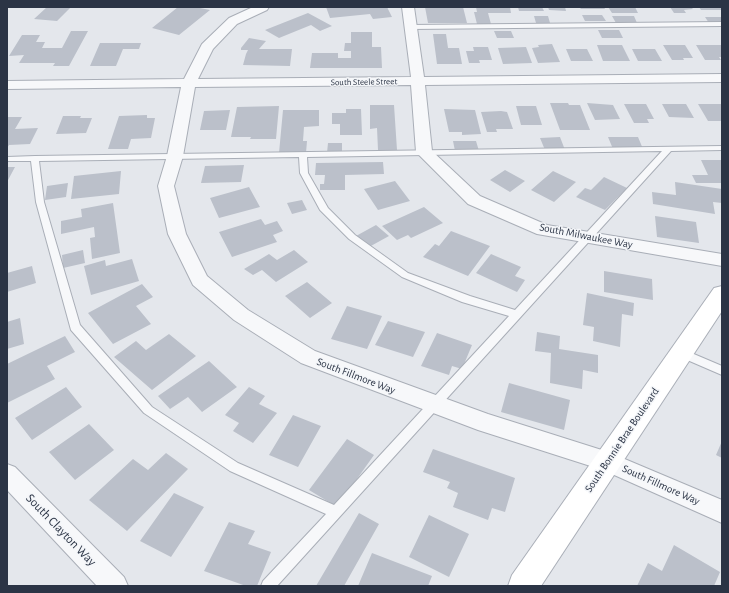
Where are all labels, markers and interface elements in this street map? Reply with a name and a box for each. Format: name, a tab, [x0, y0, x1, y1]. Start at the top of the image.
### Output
street label: South Steele Street	[331, 76, 397, 88]
street label: South Milwaukee Way	[538, 220, 634, 252]
street label: South Fillmore Way	[315, 355, 397, 397]
street label: South Bonnie Brae Boulevard	[582, 385, 662, 495]
street label: South Fillmore Way	[620, 462, 702, 508]
street label: South Clayton Way	[23, 491, 99, 569]

